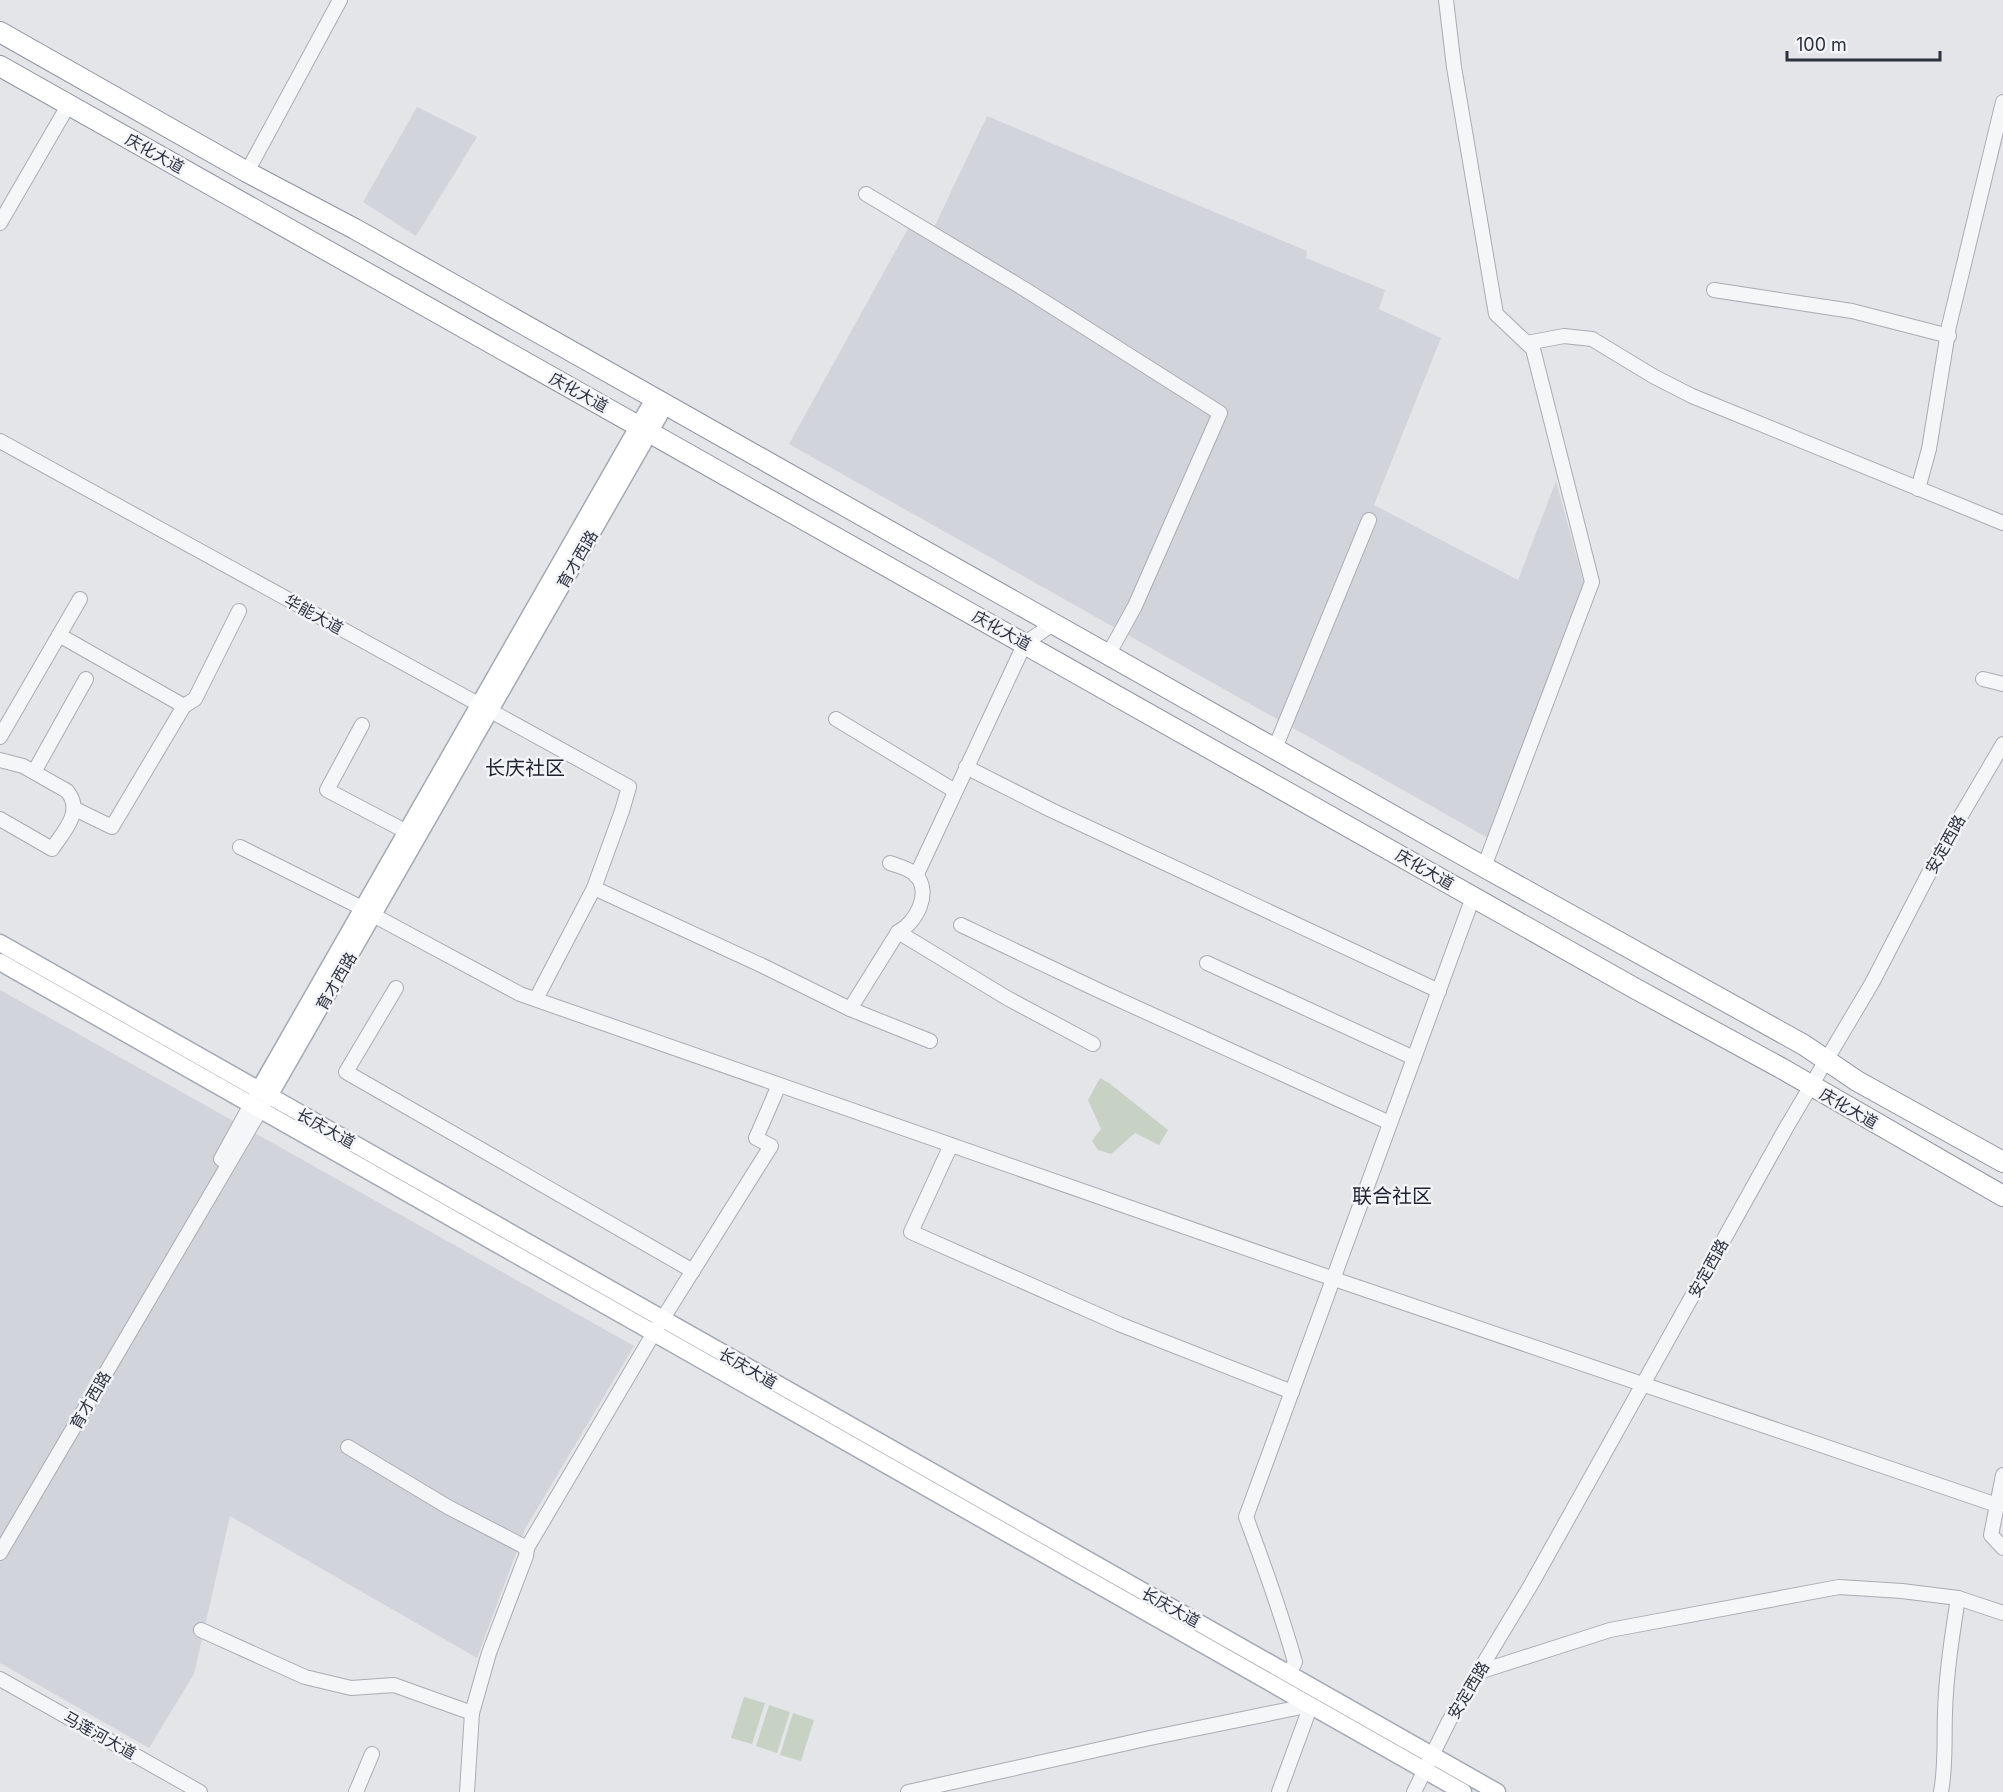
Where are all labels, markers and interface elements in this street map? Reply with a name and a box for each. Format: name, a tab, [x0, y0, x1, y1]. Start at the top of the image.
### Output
scale bar	[1787, 24, 1940, 62]
text: 100 m	[1796, 34, 1847, 55]
street label: 庆化大道	[122, 129, 188, 177]
street label: 庆化大道	[546, 368, 612, 416]
street label: 育才西路	[552, 526, 602, 592]
street label: 华能大道	[281, 590, 347, 638]
street label: 庆化大道	[969, 606, 1035, 654]
district label: 长庆社区	[485, 756, 565, 780]
street label: 安定西路	[1921, 811, 1969, 877]
street label: 庆化大道	[1392, 844, 1458, 894]
street label: 育才西路	[311, 948, 361, 1014]
street label: 庆化大道	[1816, 1083, 1882, 1133]
street label: 长庆大道	[293, 1104, 359, 1152]
district label: 联合社区	[1352, 1184, 1432, 1208]
street label: 安定西路	[1684, 1235, 1732, 1301]
street label: 长庆大道	[715, 1343, 781, 1393]
street label: 育才西路	[65, 1367, 115, 1433]
street label: 长庆大道	[1138, 1583, 1204, 1631]
street label: 安定西路	[1443, 1657, 1493, 1723]
street label: 马莲河大道	[60, 1707, 140, 1763]

